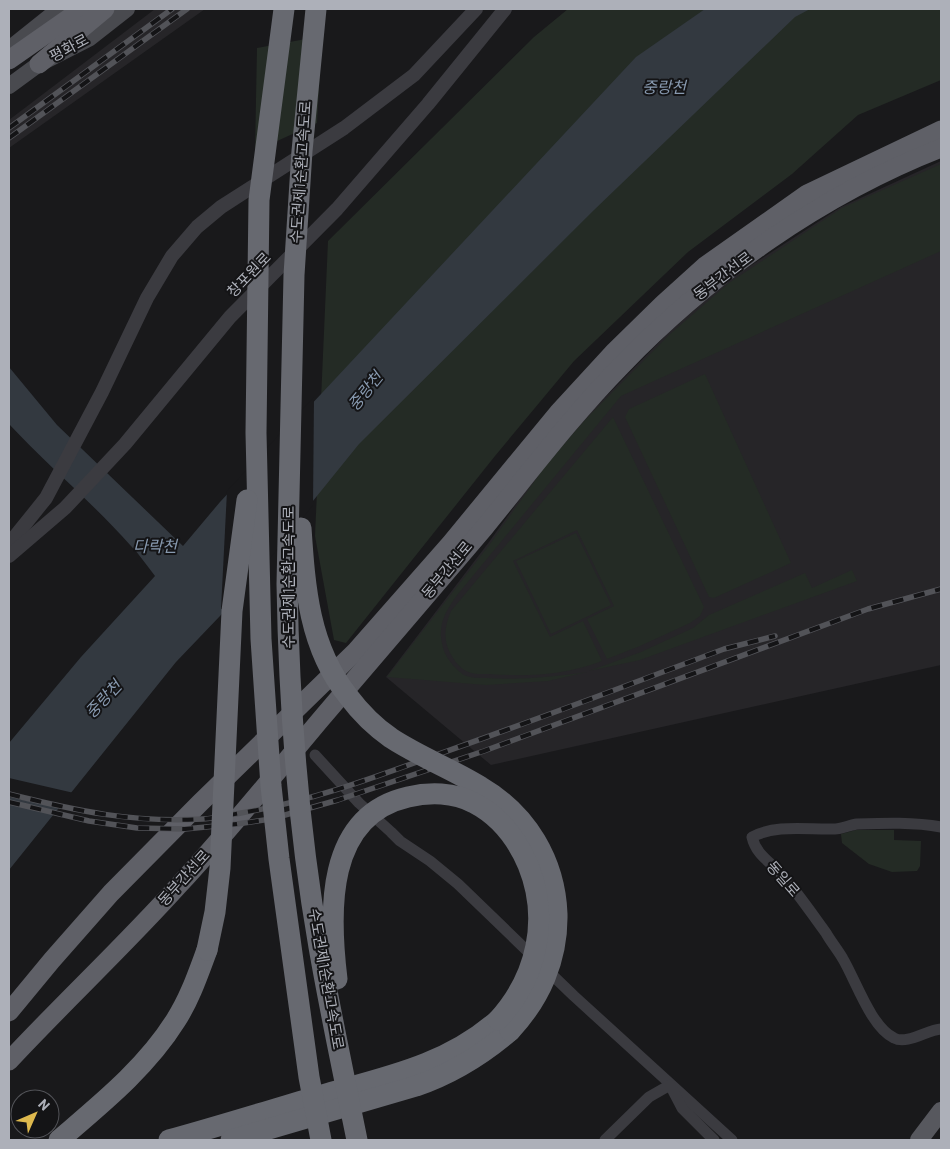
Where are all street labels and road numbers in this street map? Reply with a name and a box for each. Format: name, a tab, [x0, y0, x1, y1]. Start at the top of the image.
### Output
street label: 평화로	[46, 29, 91, 65]
street label: 수도권제1순환고속도로	[286, 100, 314, 244]
street label: 동부간선로	[689, 247, 755, 303]
street label: 창포원로	[223, 248, 274, 300]
street label: 수도권제1순환고속도로	[279, 505, 297, 649]
street label: 동부간선로	[417, 537, 475, 602]
street label: 동부간선로	[153, 846, 213, 909]
street label: 동일로	[763, 857, 804, 900]
street label: 수도권제1순환고속도로	[306, 907, 348, 1051]

